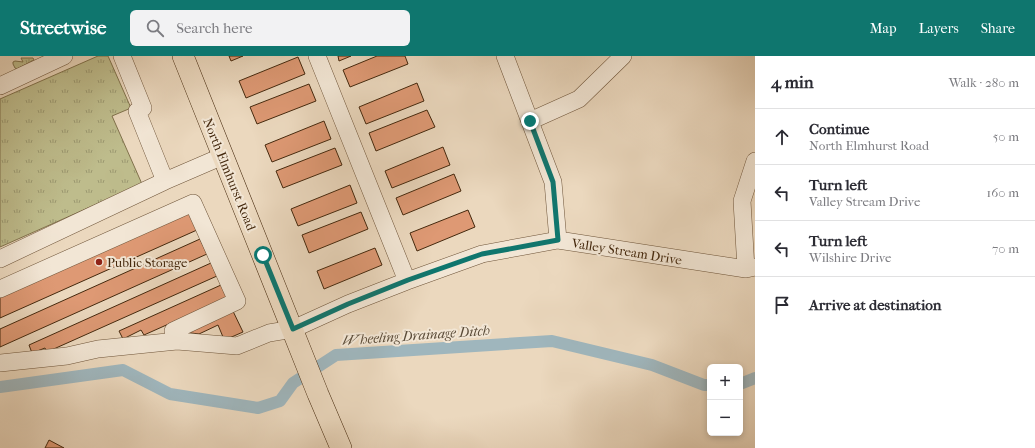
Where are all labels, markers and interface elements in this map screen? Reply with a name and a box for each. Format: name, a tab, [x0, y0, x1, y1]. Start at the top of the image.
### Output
search box	[130, 10, 410, 46]
text: Streetwise	[20, 17, 106, 39]
icon: search	[144, 17, 166, 39]
text: Search here	[176, 19, 252, 37]
text: Map	[870, 20, 897, 37]
text: Layers	[919, 20, 959, 37]
text: Share	[981, 20, 1015, 37]
text: 4 min	[771, 72, 814, 92]
text: Walk · 280 m	[949, 75, 1019, 90]
route end	[521, 112, 539, 130]
street label: North Elmhurst Road	[200, 116, 259, 233]
text: Continue	[809, 120, 869, 138]
icon: ahead	[771, 126, 793, 148]
text: 50 m	[993, 129, 1019, 144]
text: North Elmhurst Road	[809, 138, 929, 153]
text: Turn left	[809, 176, 867, 194]
icon: left	[771, 182, 793, 204]
text: 160 m	[987, 185, 1019, 200]
text: Valley Stream Drive	[809, 194, 920, 209]
text: Turn left	[809, 232, 867, 250]
street label: Valley Stream Drive	[570, 235, 684, 268]
icon: left	[771, 238, 793, 260]
text: 70 m	[992, 241, 1019, 256]
route start	[254, 246, 272, 264]
text: Wilshire Drive	[809, 250, 891, 265]
place label: Public Storage	[107, 255, 188, 270]
marker: Public Storage	[94, 257, 104, 267]
icon: arrive	[771, 294, 793, 316]
text: Arrive at destination	[809, 296, 941, 314]
water label: Wheeling Drainage Ditch	[342, 322, 490, 349]
map controls	[707, 364, 743, 436]
button: +	[707, 364, 743, 400]
button: −	[707, 400, 743, 436]

